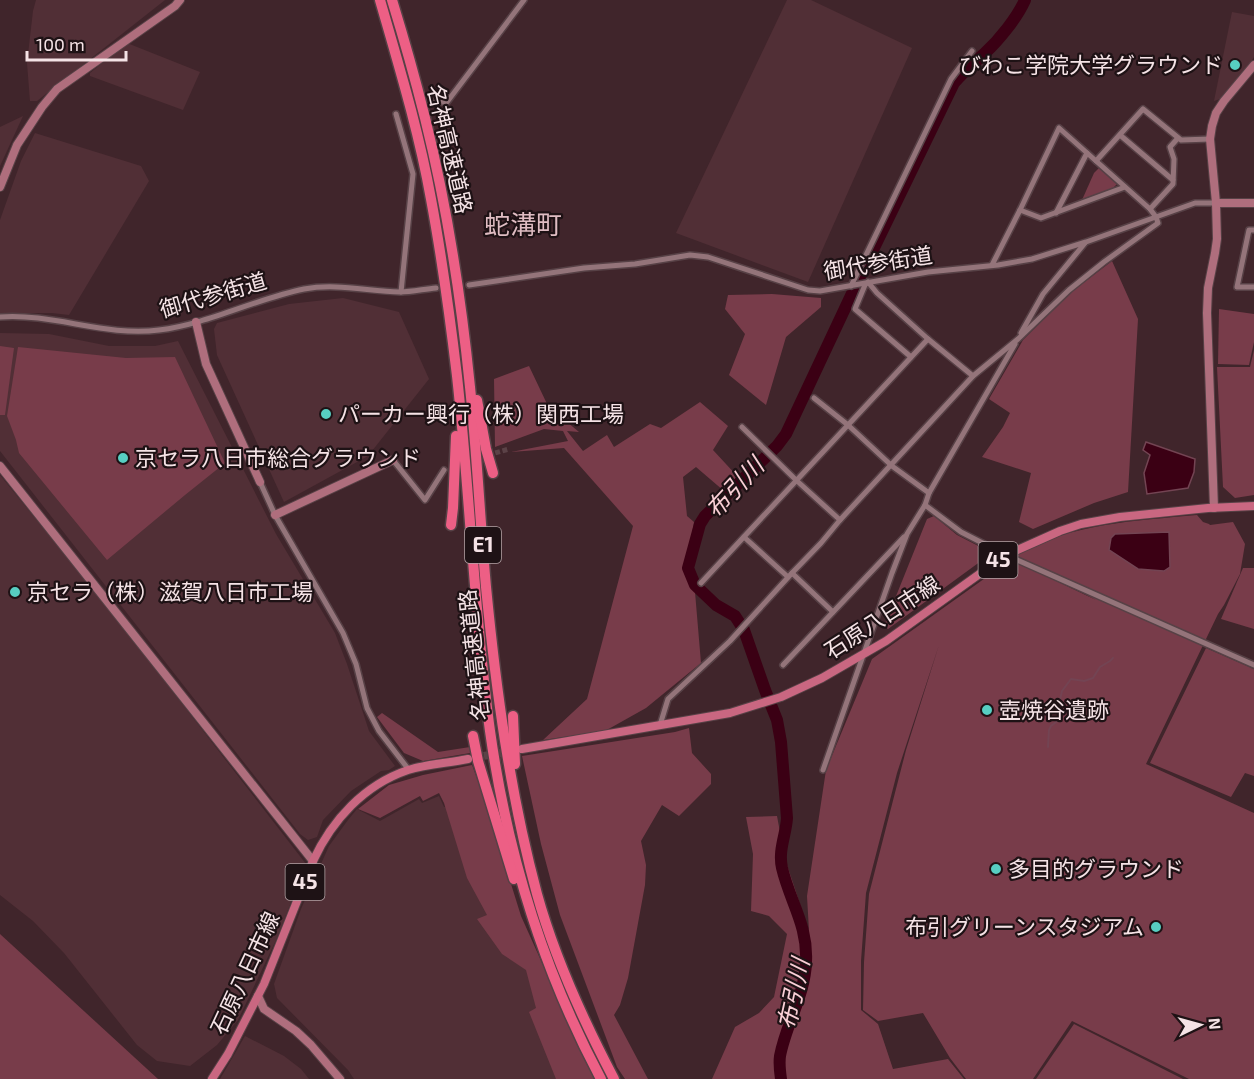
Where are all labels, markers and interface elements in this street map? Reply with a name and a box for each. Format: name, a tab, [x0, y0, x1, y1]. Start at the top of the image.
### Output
scale bar	[27, 24, 126, 62]
text: 100 m	[36, 33, 85, 55]
place label: びわこ学院大学グラウンド	[959, 51, 1223, 77]
marker: びわこ学院大学グラウンド	[1228, 58, 1242, 72]
street label: 名神高速道路	[423, 82, 478, 216]
district label: 蛇溝町	[484, 208, 562, 239]
street label: 御代参街道	[821, 241, 934, 283]
street label: 御代参街道	[156, 266, 269, 322]
place label: パーカー興行（株）関西工場	[338, 400, 624, 426]
marker: パーカー興行（株）関西工場	[319, 407, 333, 421]
place label: 京セラ八日市総合グラウンド	[135, 444, 421, 470]
water label: 布引川	[699, 449, 771, 523]
marker: 京セラ八日市総合グラウンド	[116, 451, 130, 465]
road number: E1	[465, 527, 501, 563]
road number: 45	[978, 542, 1018, 578]
street label: 石原八日市線	[819, 569, 944, 663]
place label: 京セラ（株）滋賀八日市工場	[27, 578, 313, 604]
marker: 京セラ（株）滋賀八日市工場	[8, 585, 22, 599]
street label: 名神高速道路	[453, 588, 493, 722]
place label: 壺焼谷遺跡	[999, 696, 1109, 722]
marker: 壺焼谷遺跡	[980, 703, 994, 717]
place label: 多目的グラウンド	[1008, 855, 1184, 881]
marker: 多目的グラウンド	[989, 862, 1003, 876]
road number: 45	[286, 864, 324, 900]
street label: 石原八日市線	[204, 907, 284, 1038]
place label: 布引グリーンスタジアム	[905, 913, 1144, 939]
marker: 布引グリーンスタジアム	[1149, 920, 1163, 934]
water label: 布引川	[771, 953, 815, 1032]
north arrow	[1170, 995, 1230, 1055]
text: N	[1205, 1017, 1225, 1030]

